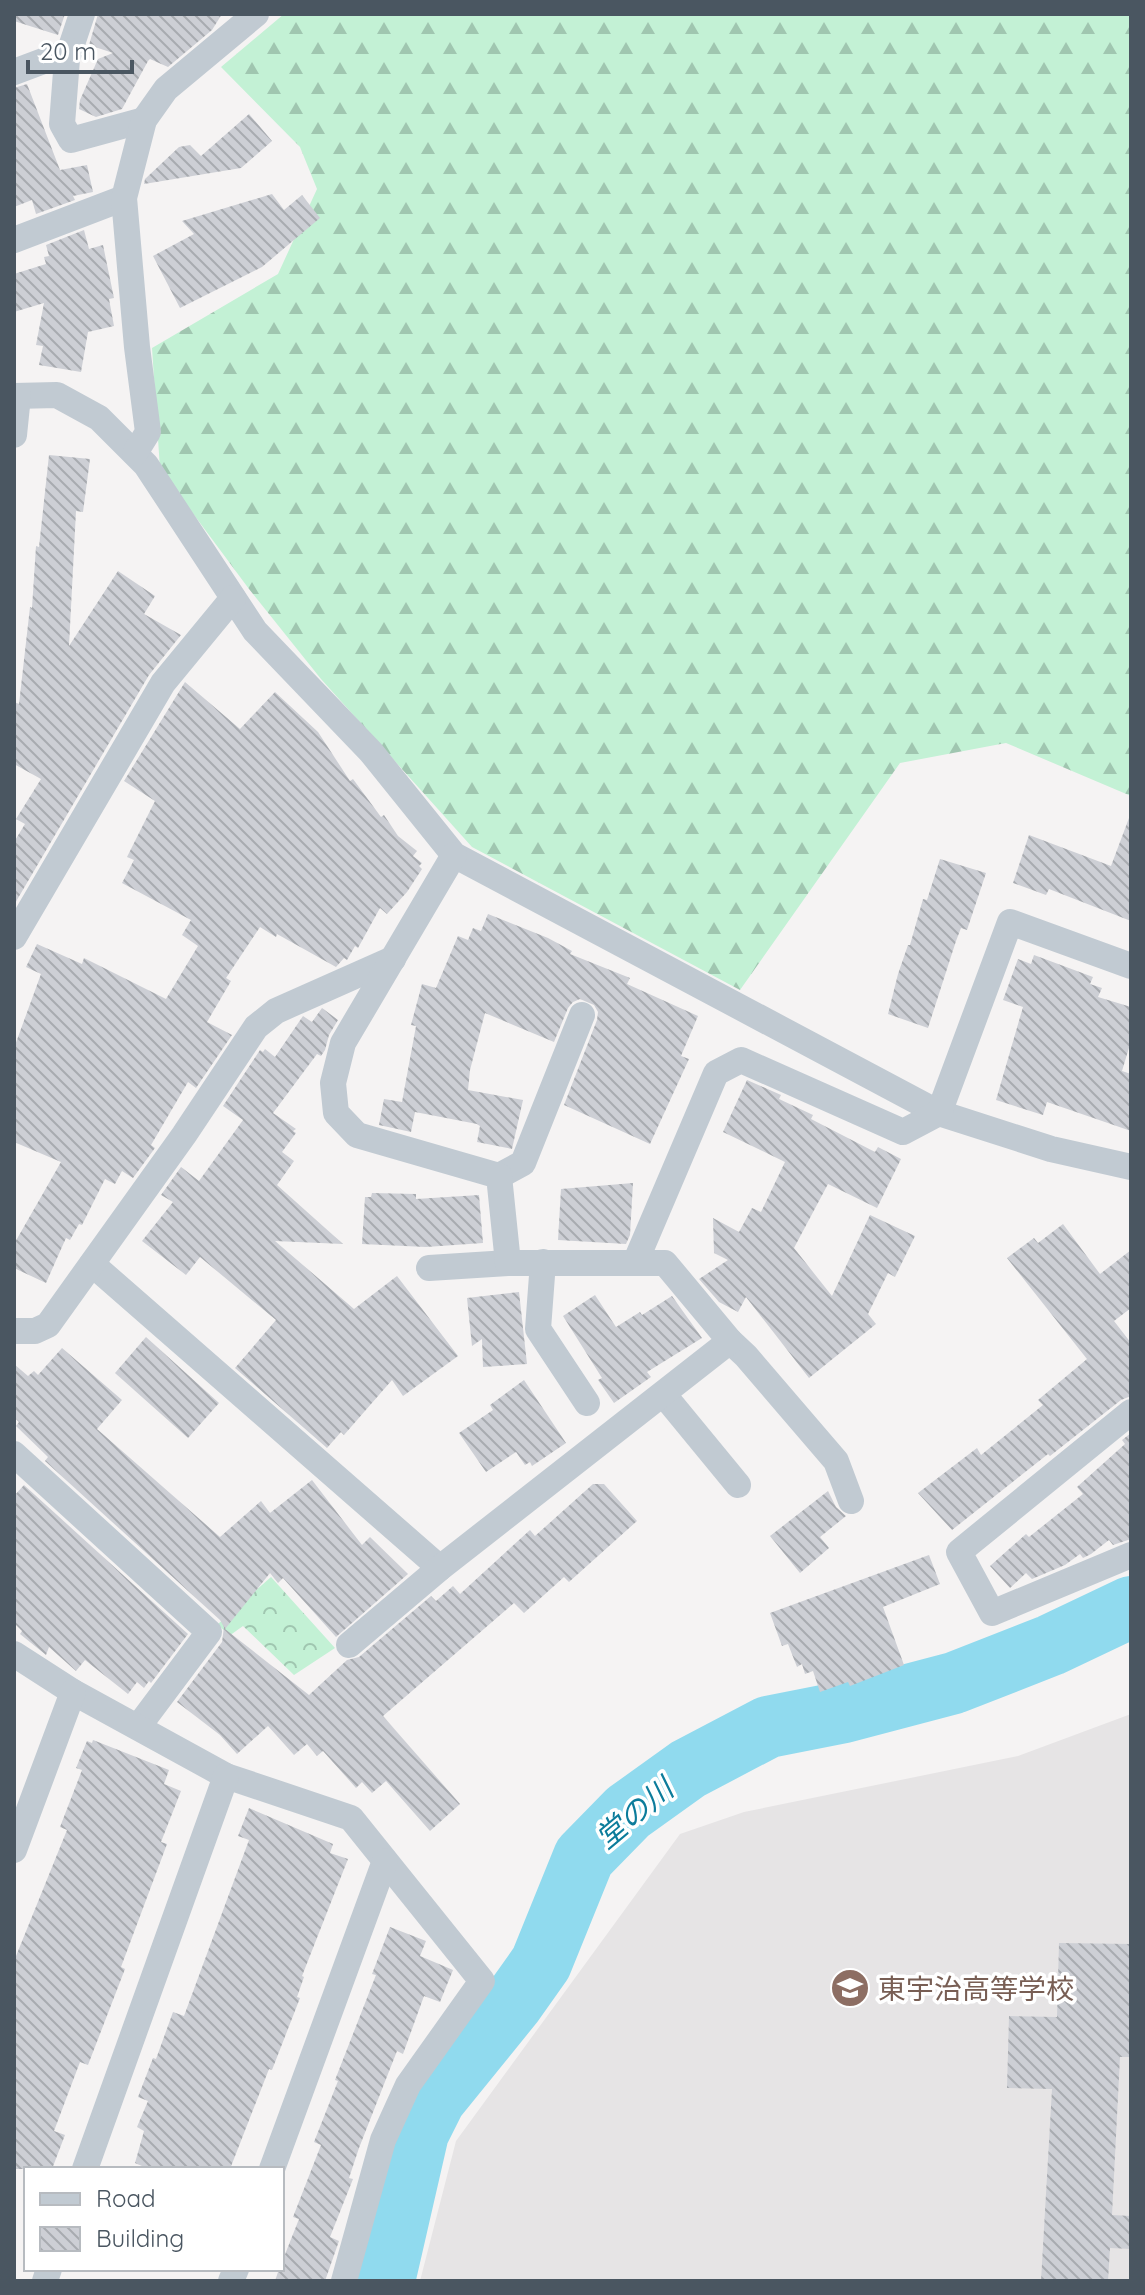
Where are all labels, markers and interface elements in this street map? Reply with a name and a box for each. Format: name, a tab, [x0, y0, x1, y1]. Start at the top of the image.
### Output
scale bar	[28, 24, 132, 74]
text: 20 m	[40, 36, 96, 66]
water label: 堂の川	[587, 1768, 683, 1856]
school or university icon: 東宇治高等学校	[829, 1967, 871, 2009]
place label: 東宇治高等学校	[878, 1971, 1074, 2006]
legend	[24, 2167, 284, 2271]
text: Road	[96, 2183, 156, 2213]
text: Building	[96, 2223, 184, 2253]

